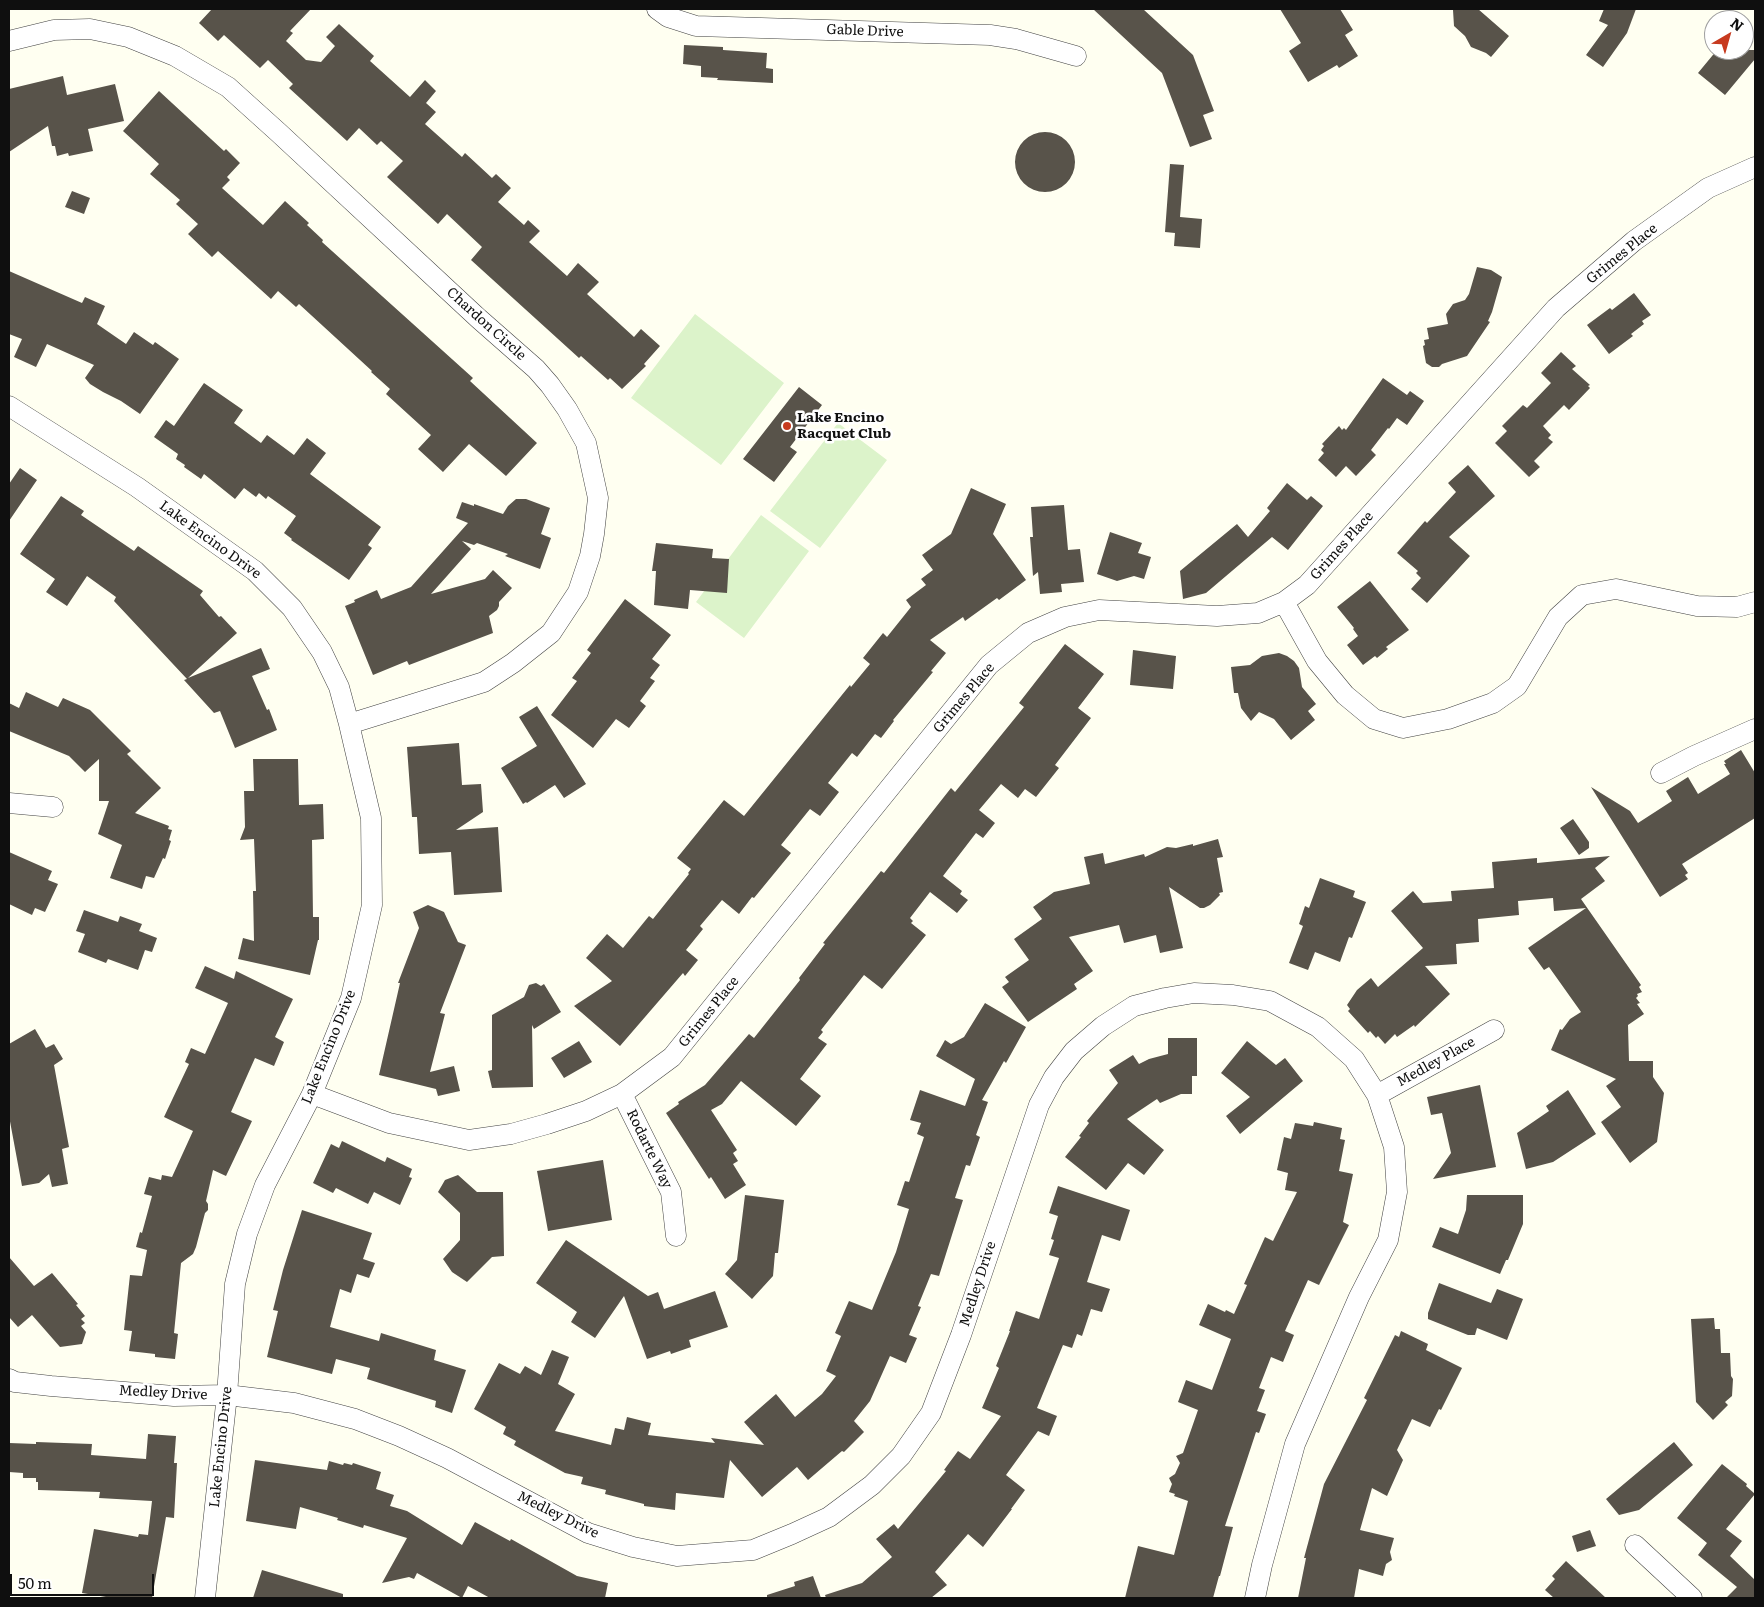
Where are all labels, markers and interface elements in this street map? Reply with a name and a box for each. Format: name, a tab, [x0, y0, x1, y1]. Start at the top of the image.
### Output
north arrow	[1704, 10, 1754, 60]
text: N	[1727, 12, 1748, 35]
street label: Gable Drive	[826, 21, 904, 41]
street label: Grimes Place	[1583, 220, 1661, 288]
street label: Chardon Circle	[443, 284, 529, 364]
place label: Lake Encino Racquet Club	[797, 410, 891, 442]
marker: Lake Encino Racquet Club	[781, 420, 793, 432]
street label: Lake Encino Drive	[156, 497, 264, 583]
street label: Grimes Place	[1307, 508, 1377, 584]
street label: Grimes Place	[930, 660, 998, 736]
street label: Grimes Place	[675, 973, 743, 1051]
street label: Lake Encino Drive	[298, 987, 360, 1107]
street label: Medley Place	[1394, 1034, 1478, 1090]
street label: Rodarte Way	[623, 1107, 675, 1191]
street label: Medley Drive	[956, 1239, 1000, 1329]
street label: Medley Drive	[118, 1382, 208, 1404]
street label: Lake Encino Drive	[206, 1386, 236, 1508]
street label: Medley Drive	[514, 1488, 602, 1542]
scale bar	[12, 1564, 156, 1596]
text: 50 m	[18, 1571, 52, 1594]

